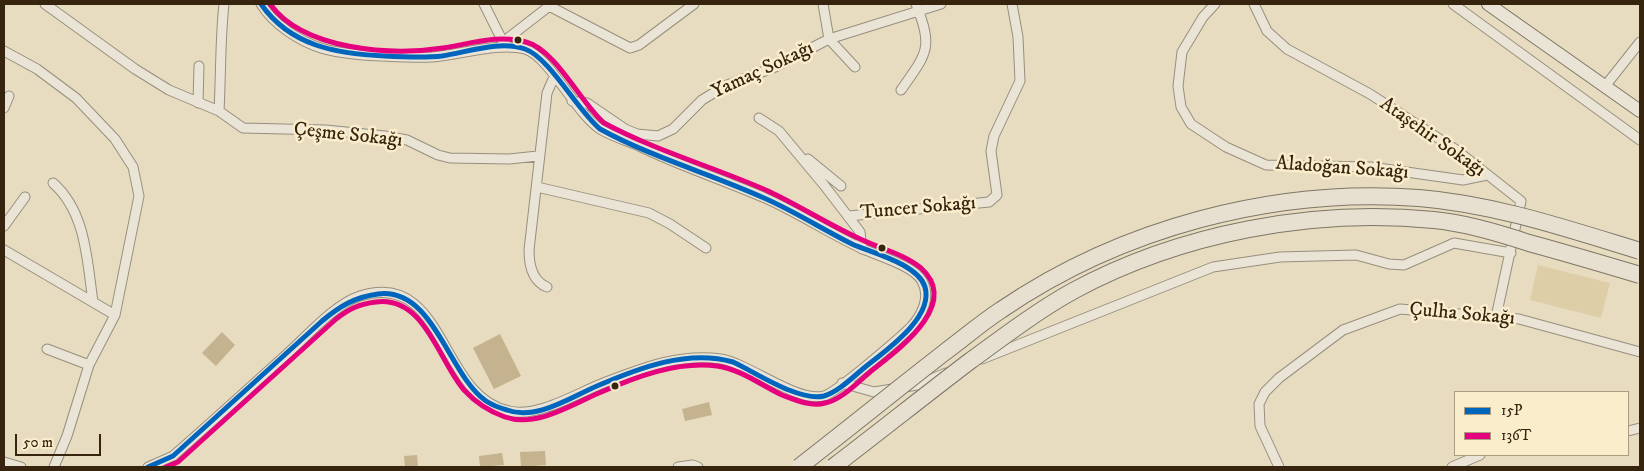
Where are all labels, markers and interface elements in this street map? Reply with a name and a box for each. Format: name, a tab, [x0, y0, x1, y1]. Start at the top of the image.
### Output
unlabelled marker	[513, 35, 523, 45]
street label: Yamaç Sokağı	[708, 37, 818, 105]
street label: Ataşehir Sokağı	[1375, 93, 1489, 183]
street label: Çeşme Sokağı	[292, 118, 404, 154]
street label: Aladoğan Sokağı	[1275, 152, 1409, 186]
street label: Tuncer Sokağı	[859, 192, 977, 226]
unlabelled marker	[877, 243, 887, 253]
street label: Çulha Sokağı	[1408, 298, 1516, 332]
unlabelled marker	[610, 381, 620, 391]
legend	[1454, 391, 1629, 456]
text: 15P	[1501, 401, 1523, 420]
scale bar	[18, 424, 104, 456]
text: 136T	[1501, 426, 1531, 445]
text: 50 m	[23, 433, 53, 452]

